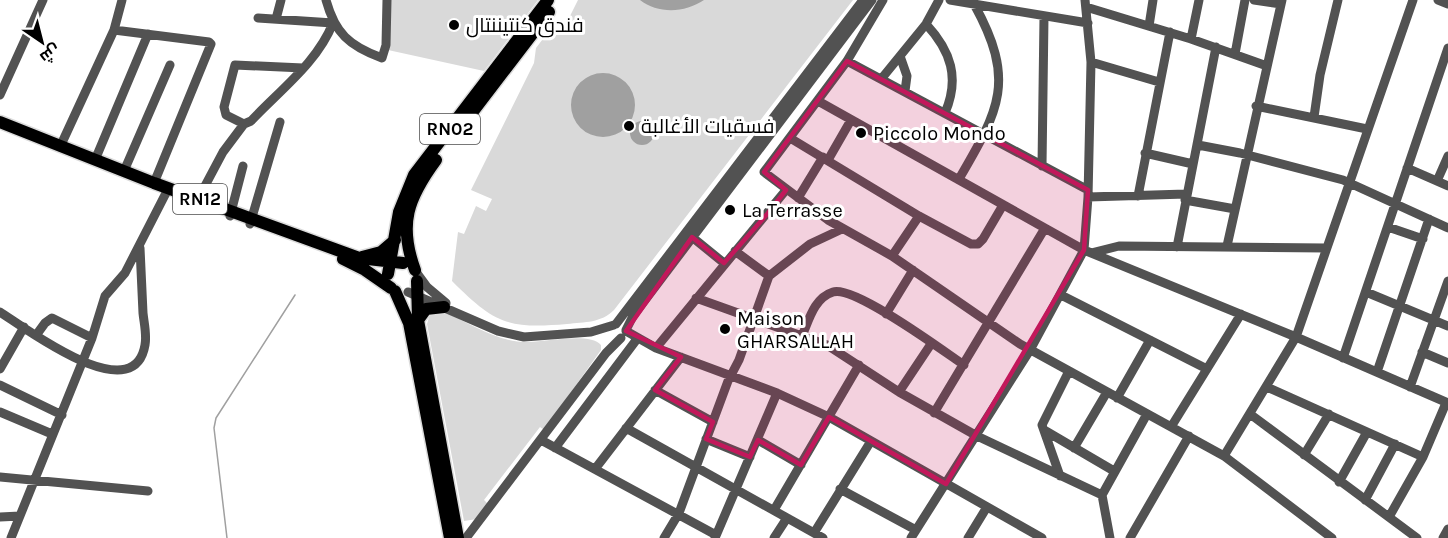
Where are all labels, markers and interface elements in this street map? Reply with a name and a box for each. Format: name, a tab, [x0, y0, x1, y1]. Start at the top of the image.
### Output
north arrow	[12, 12, 72, 72]
place label: فندق كنتيننتال	[466, 14, 584, 38]
marker: فندق كنتيننتال	[447, 18, 461, 32]
text: ش	[36, 40, 64, 68]
road number: RN02	[420, 114, 480, 144]
place label: فسقيات الأغالبة	[641, 115, 774, 138]
marker: فسقيات الأغالبة	[622, 119, 636, 133]
place label: Piccolo Mondo	[873, 122, 1006, 145]
marker: Piccolo Mondo	[854, 126, 868, 140]
road number: RN12	[173, 184, 227, 214]
place label: La Terrasse	[742, 199, 843, 222]
marker: La Terrasse	[723, 203, 737, 217]
place label: Maison GHARSALLAH	[737, 307, 854, 353]
marker: Maison GHARSALLAH	[718, 322, 732, 336]

